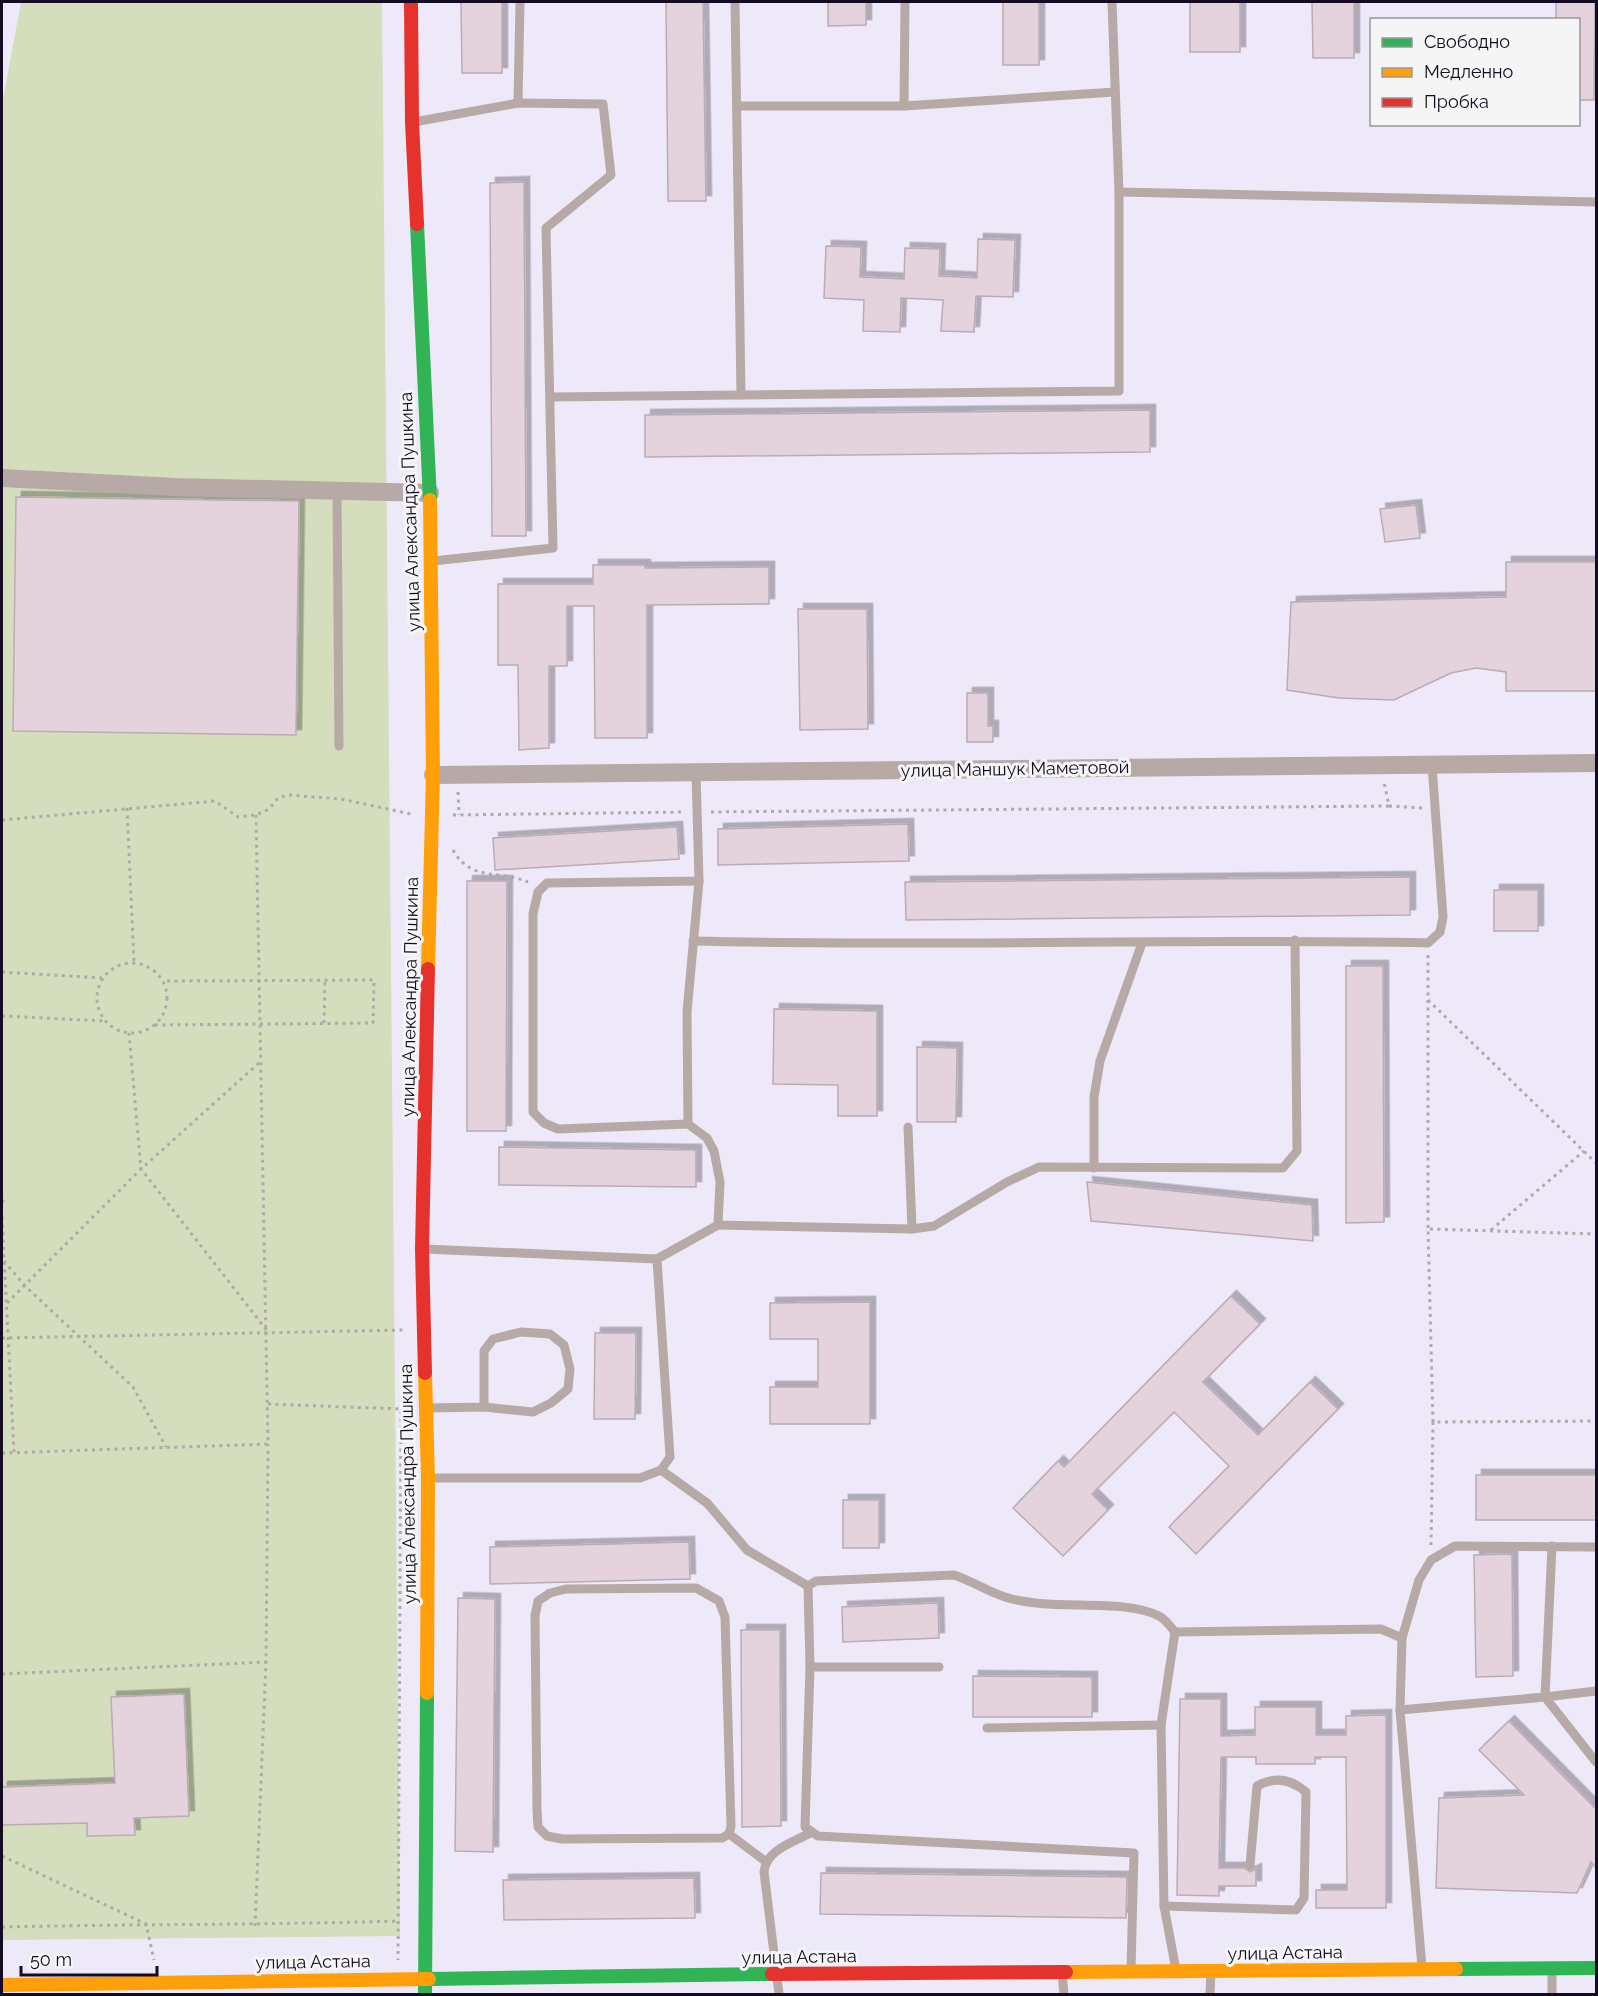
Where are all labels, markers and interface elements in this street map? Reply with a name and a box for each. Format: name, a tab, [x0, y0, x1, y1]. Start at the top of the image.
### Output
legend	[1370, 18, 1580, 126]
text: Свободно	[1424, 31, 1510, 52]
text: Медленно	[1424, 61, 1513, 82]
text: Пробка	[1424, 91, 1489, 112]
street label: улица Александра Пушкина	[395, 392, 424, 632]
street label: улица Маншук Маметовой	[901, 756, 1129, 781]
street label: улица Александра Пушкина	[397, 877, 422, 1117]
street label: улица Александра Пушкина	[395, 1364, 420, 1604]
scale bar	[21, 1939, 158, 1977]
street label: улица Астана	[1227, 1941, 1343, 1964]
street label: улица Астана	[741, 1945, 857, 1968]
text: 50 m	[30, 1949, 72, 1970]
street label: улица Астана	[255, 1950, 371, 1973]

